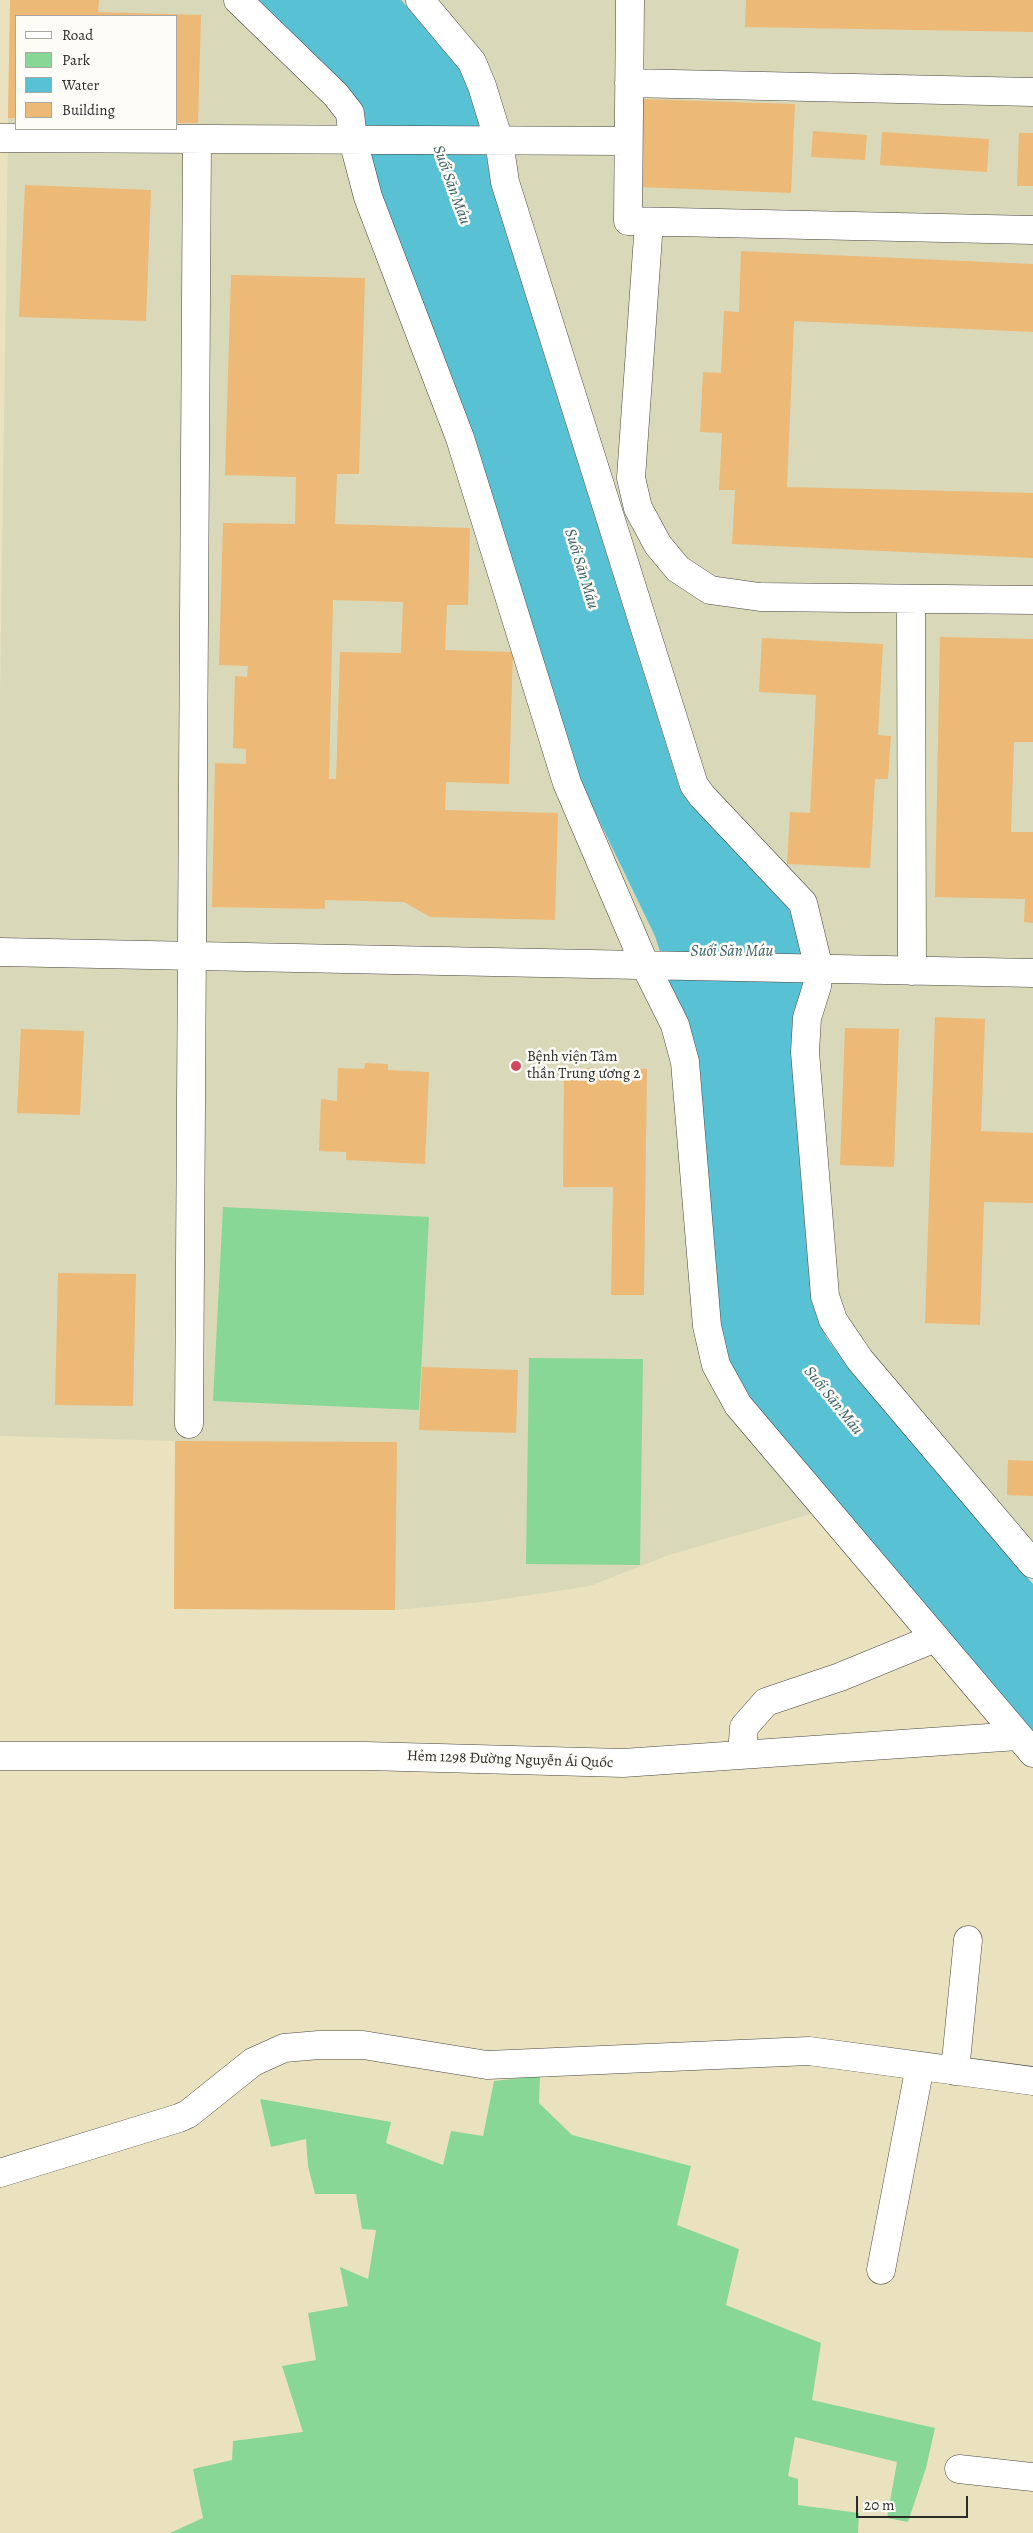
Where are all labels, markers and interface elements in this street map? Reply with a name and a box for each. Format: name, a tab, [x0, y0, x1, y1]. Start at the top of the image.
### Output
legend	[15, 15, 178, 130]
text: Road	[62, 25, 93, 45]
text: Park	[62, 50, 90, 70]
text: Water	[62, 75, 99, 95]
text: Building	[62, 100, 115, 120]
water label: Suối Săn Máu	[428, 143, 474, 227]
water label: Suối Săn Máu	[560, 527, 602, 611]
water label: Suối Săn Máu	[691, 942, 773, 962]
place label: Bệnh viện Tâm thần Trung ương 2	[527, 1048, 640, 1083]
marker: Bệnh viện Tâm thần Trung ương 2	[509, 1059, 523, 1073]
water label: Suối Săn Máu	[799, 1363, 867, 1439]
street label: Hẻm 1298 Đường Nguyễn Ái Quốc	[407, 1747, 613, 1773]
scale bar	[858, 2486, 970, 2518]
text: 20 m	[864, 2495, 895, 2515]

